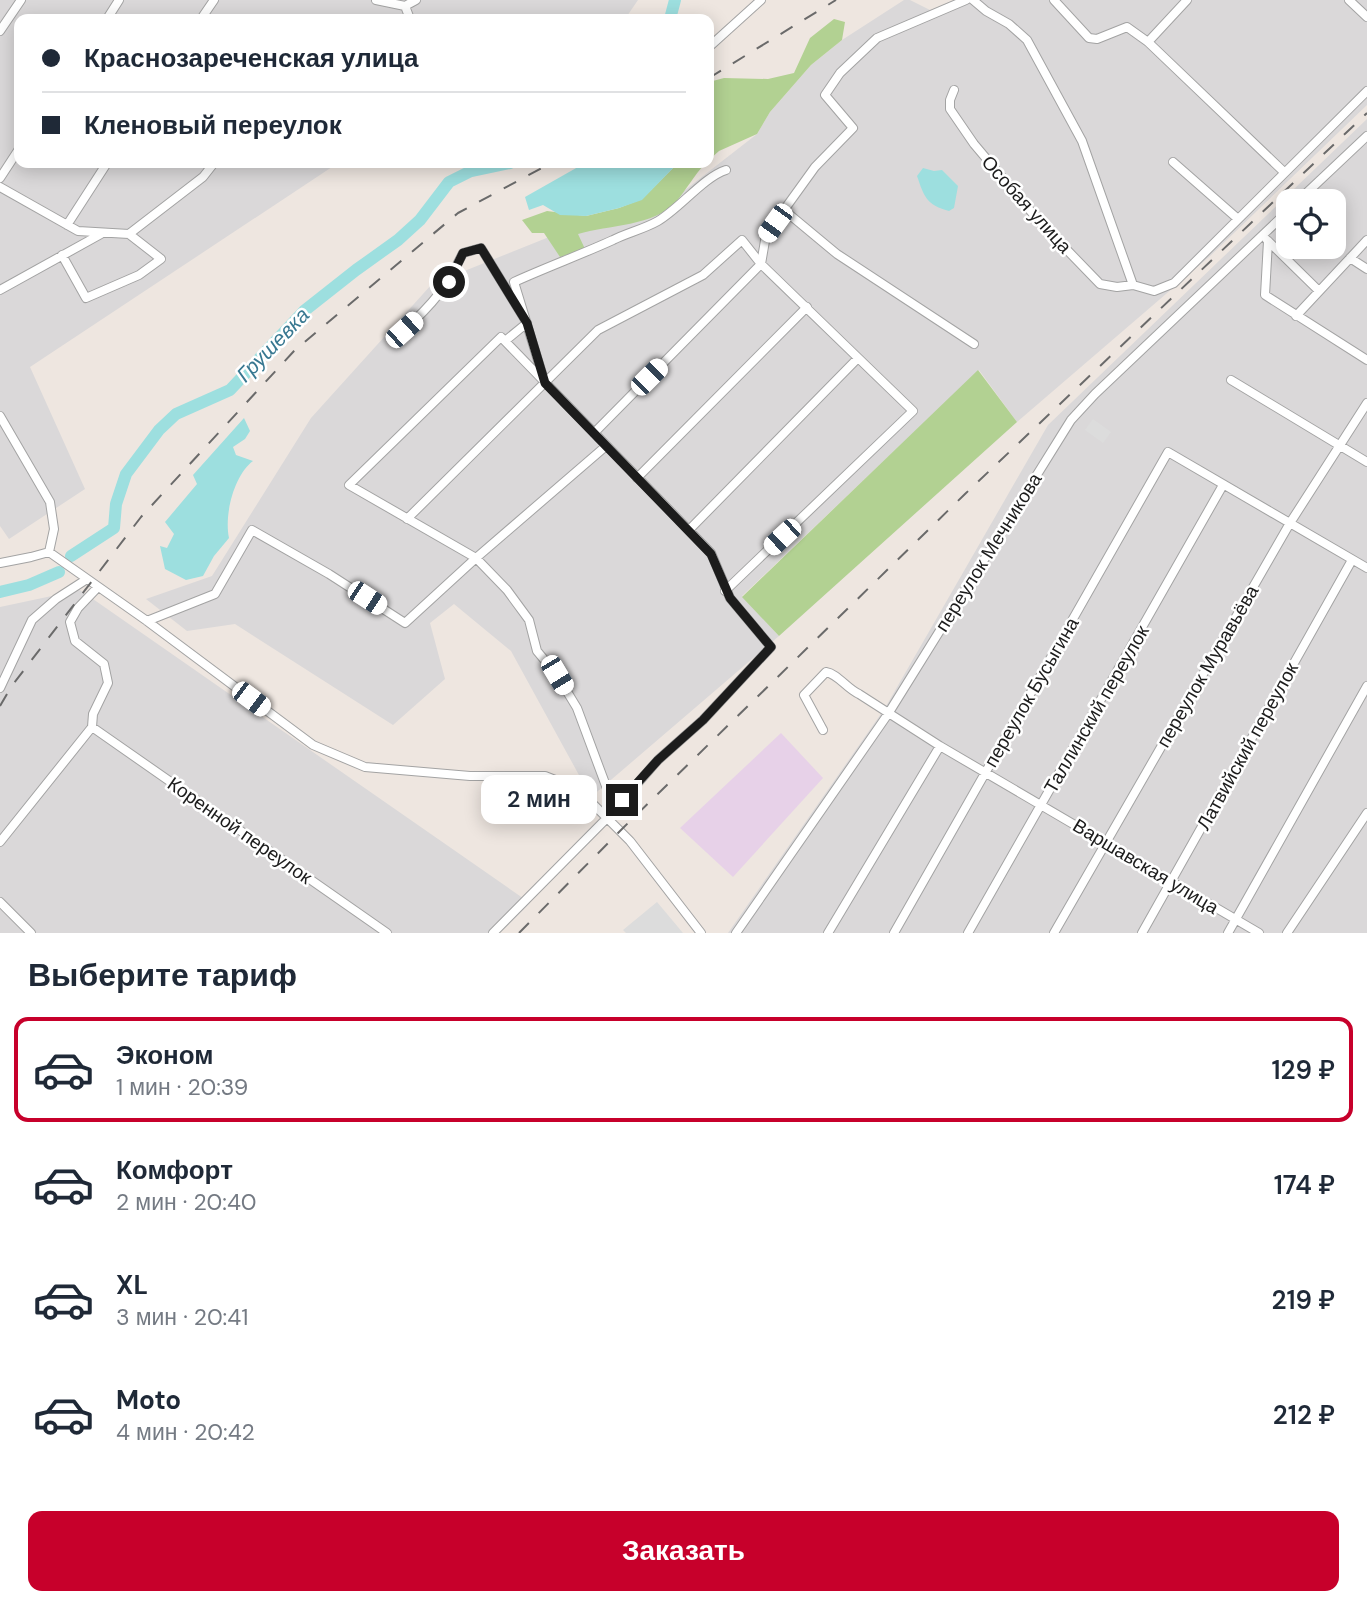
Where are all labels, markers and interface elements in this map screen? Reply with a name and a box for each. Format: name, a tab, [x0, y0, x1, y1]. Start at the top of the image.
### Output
text: Краснозареченская улица	[84, 41, 419, 75]
text: Кленовый переулок	[84, 108, 342, 142]
street label: Особая улица	[976, 150, 1078, 259]
map controls	[1276, 189, 1346, 259]
button: locate	[1276, 189, 1346, 259]
car	[755, 200, 796, 246]
route start	[433, 266, 465, 298]
water label: Грушевка	[230, 302, 316, 388]
car	[382, 308, 427, 352]
car	[627, 355, 672, 399]
street label: переулок Мечникова	[929, 468, 1048, 636]
car	[760, 515, 805, 559]
car	[344, 578, 391, 618]
street label: переулок Муравьёва	[1151, 580, 1264, 752]
street label: переулок Бусыгина	[978, 612, 1085, 772]
street label: Таллинский переулок	[1038, 620, 1155, 798]
car	[538, 652, 577, 698]
street label: Латвийский переулок	[1191, 657, 1304, 834]
car	[228, 678, 275, 720]
street label: Коренной переулок	[162, 771, 317, 890]
callout: 2 мин	[482, 776, 598, 824]
text: 2 мин	[507, 784, 571, 814]
route end	[606, 784, 638, 816]
street label: Варшавская улица	[1068, 813, 1224, 920]
text: Выберите тариф	[28, 954, 297, 996]
icon: car	[32, 1038, 95, 1101]
text: Эконом	[116, 1038, 214, 1072]
text: 129 ₽	[1272, 1053, 1335, 1087]
text: 1 мин · 20:39	[116, 1072, 248, 1102]
icon: car	[32, 1153, 95, 1216]
text: Комфорт	[116, 1153, 233, 1187]
text: 174 ₽	[1274, 1168, 1335, 1202]
text: 2 мин · 20:40	[116, 1187, 257, 1217]
icon: car	[32, 1268, 95, 1331]
text: XL	[116, 1268, 148, 1302]
text: 219 ₽	[1271, 1283, 1335, 1317]
text: 3 мин · 20:41	[116, 1302, 248, 1332]
icon: car	[32, 1383, 95, 1446]
text: Moto	[116, 1383, 181, 1417]
text: 212 ₽	[1273, 1398, 1335, 1432]
text: 4 мин · 20:42	[116, 1417, 255, 1447]
button: Заказать	[28, 1511, 1339, 1591]

